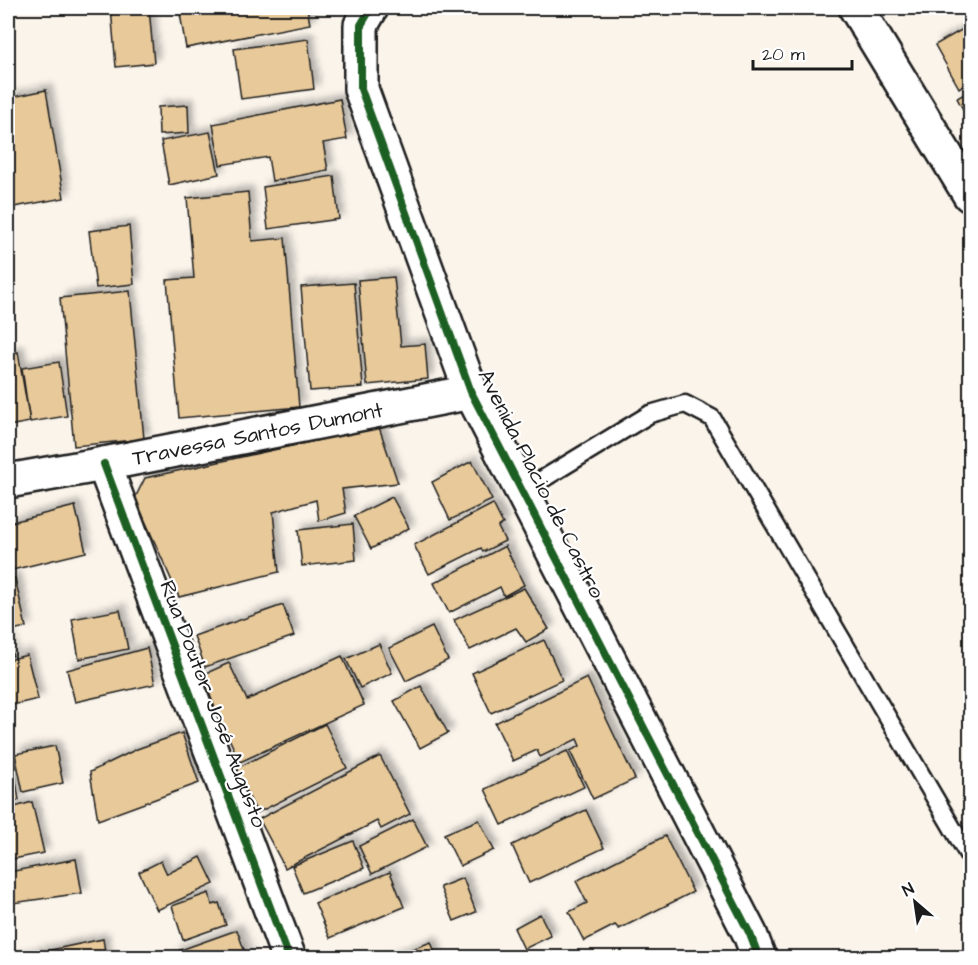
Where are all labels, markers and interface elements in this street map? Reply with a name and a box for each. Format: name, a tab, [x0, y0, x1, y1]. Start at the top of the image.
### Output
scale bar	[753, 33, 852, 71]
text: 20 m	[762, 42, 805, 67]
street label: Avenida Placio de Castro	[470, 364, 613, 604]
street label: Travessa Santos Dumont	[130, 394, 386, 474]
street label: Rua Doutor José Augusto	[151, 576, 275, 833]
north arrow	[885, 872, 945, 932]
text: N	[898, 878, 918, 902]

